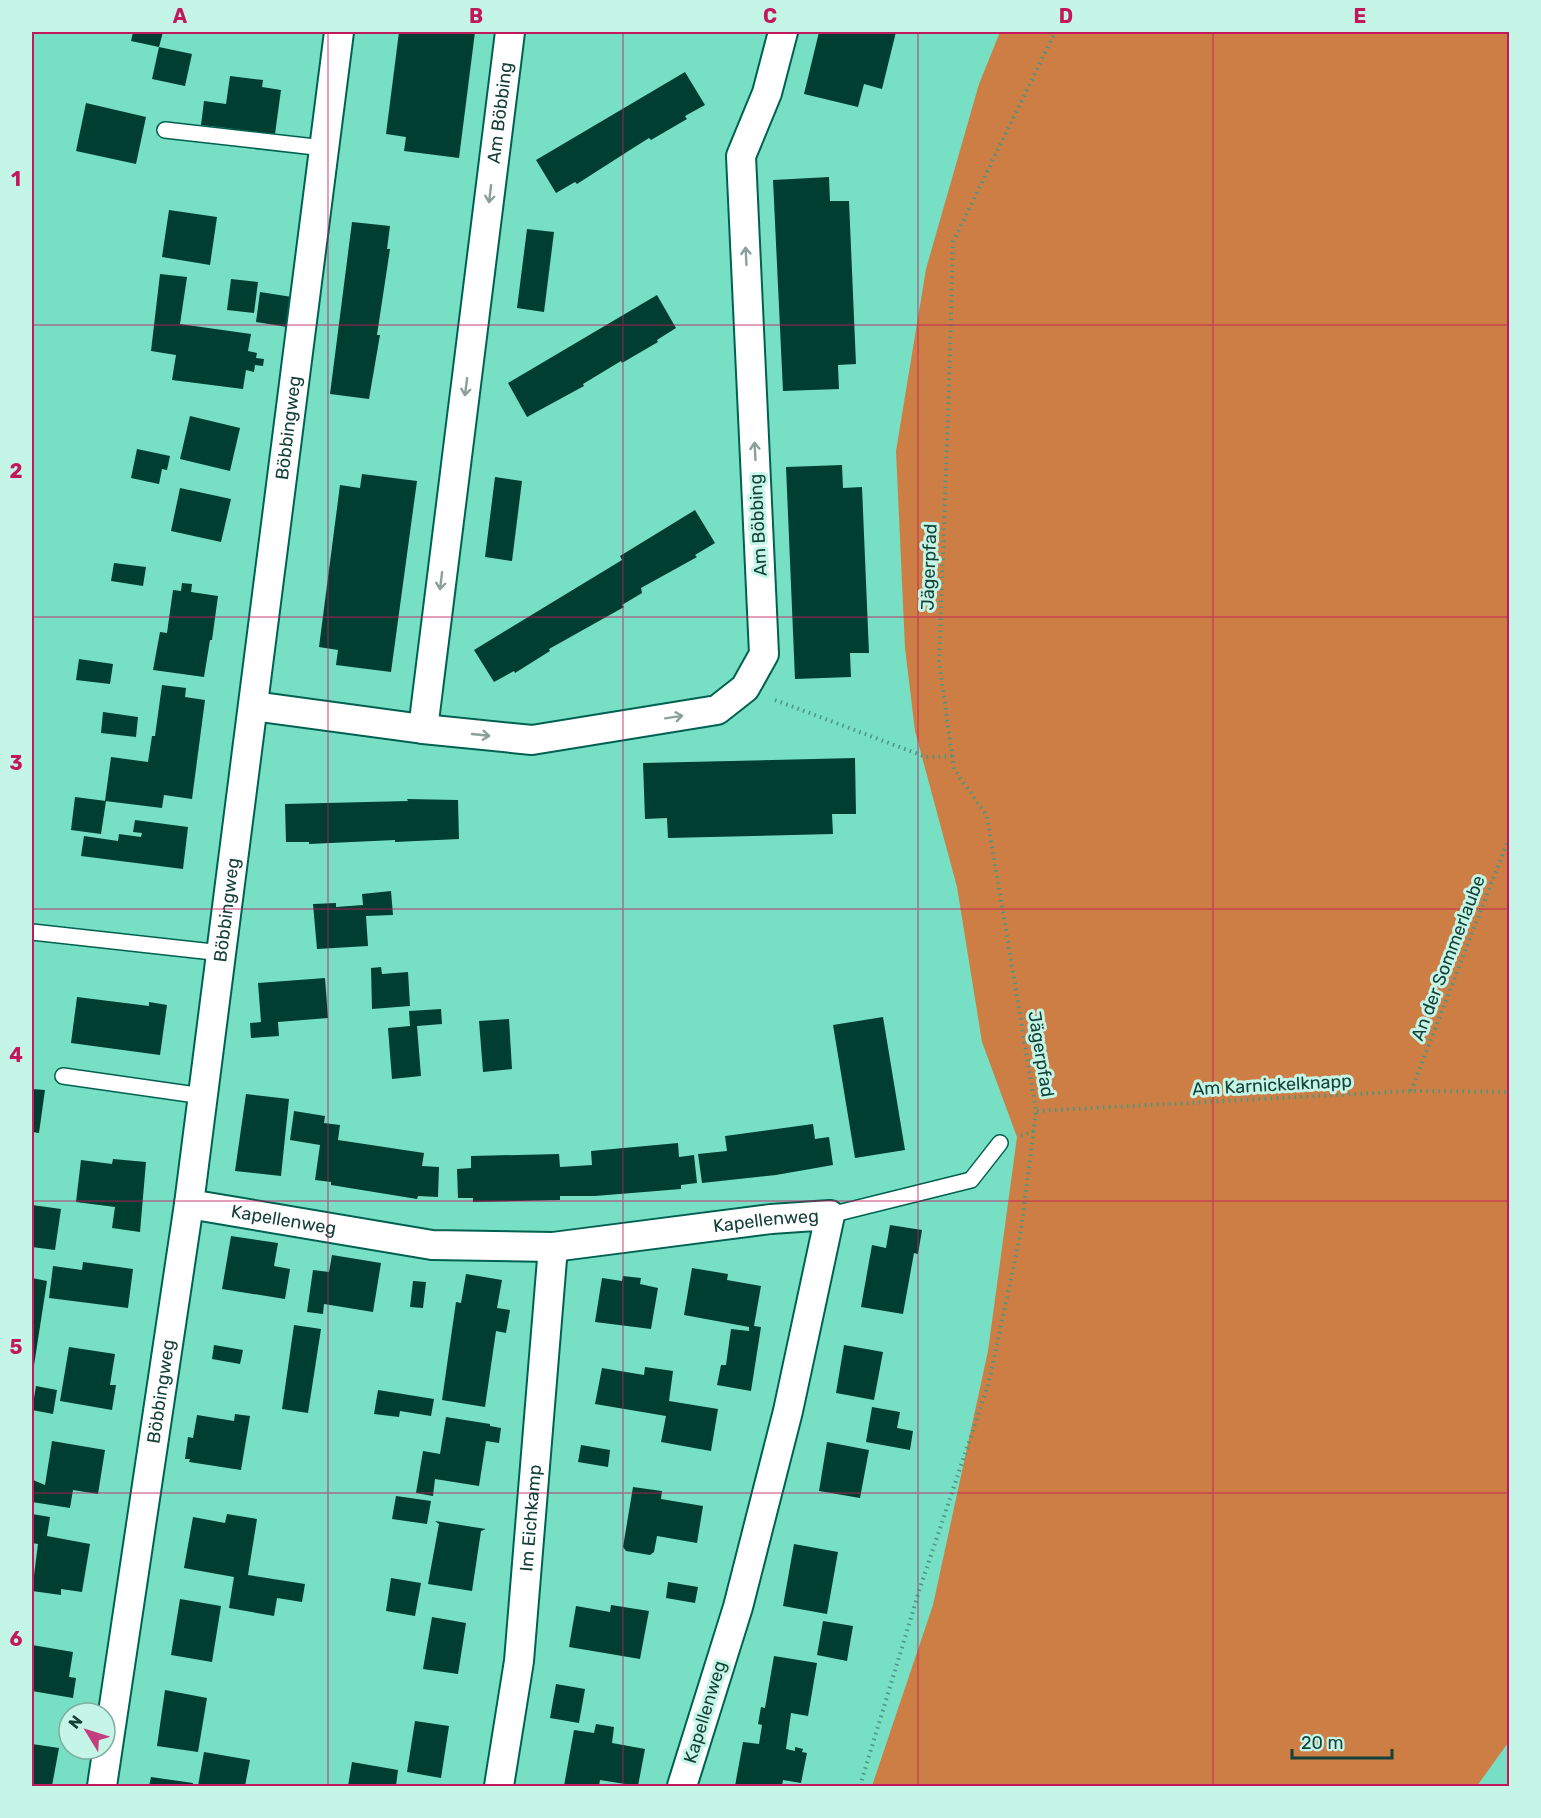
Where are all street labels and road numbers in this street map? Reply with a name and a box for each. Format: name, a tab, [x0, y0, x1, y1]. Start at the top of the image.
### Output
street label: Am Böbbing	[483, 61, 517, 165]
street label: Böbbingweg	[271, 374, 306, 481]
street label: Am Böbbing	[744, 473, 772, 577]
street label: Jägerpfad	[916, 523, 942, 611]
street label: Böbbingweg	[209, 856, 244, 963]
street label: An der Sommerlaube	[1406, 872, 1490, 1044]
street label: Jägerpfad	[1023, 1009, 1059, 1099]
street label: Am Karnickelknapp	[1192, 1070, 1352, 1100]
street label: Kapellenweg	[229, 1200, 338, 1240]
street label: Kapellenweg	[712, 1205, 819, 1237]
street label: Böbbingweg	[142, 1338, 180, 1445]
street label: Im Eichkamp	[515, 1464, 546, 1572]
street label: Kapellenweg	[679, 1658, 731, 1766]

